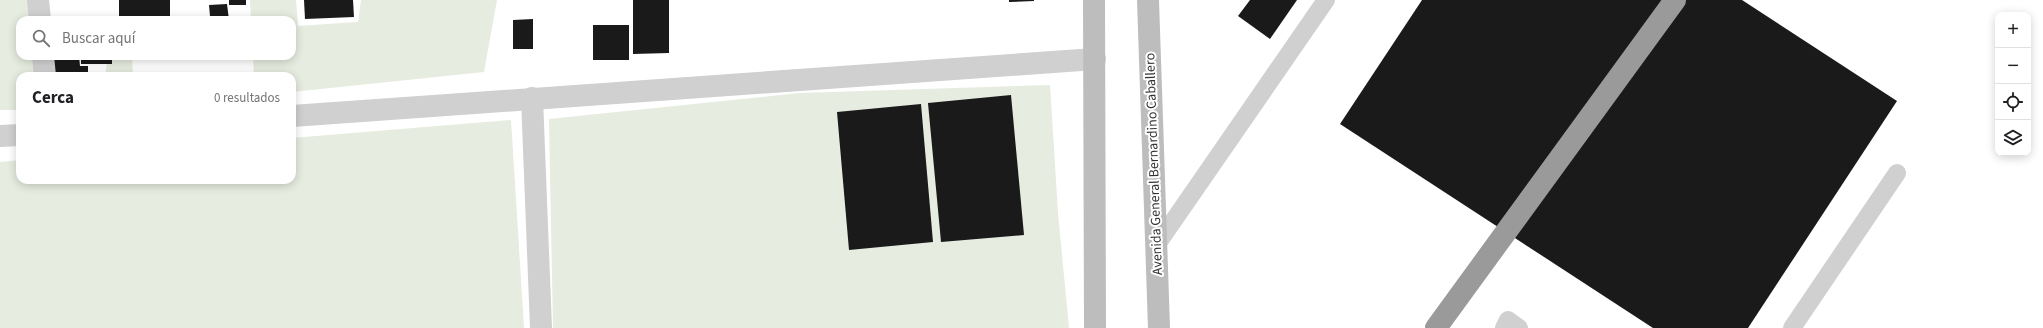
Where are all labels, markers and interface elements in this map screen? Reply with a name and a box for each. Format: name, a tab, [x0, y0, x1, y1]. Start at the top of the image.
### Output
map controls	[1995, 12, 2031, 156]
button: +	[1995, 12, 2031, 48]
search box	[16, 16, 296, 60]
icon: search	[30, 27, 52, 49]
text: Buscar aquí	[62, 28, 135, 49]
button: −	[1995, 48, 2031, 84]
street label: Avenida General Bernardino Caballero	[1140, 52, 1168, 276]
button: locate	[1995, 84, 2031, 120]
text: Cerca	[32, 86, 74, 110]
text: 0 resultados	[214, 89, 280, 107]
button: layers	[1995, 120, 2031, 156]

